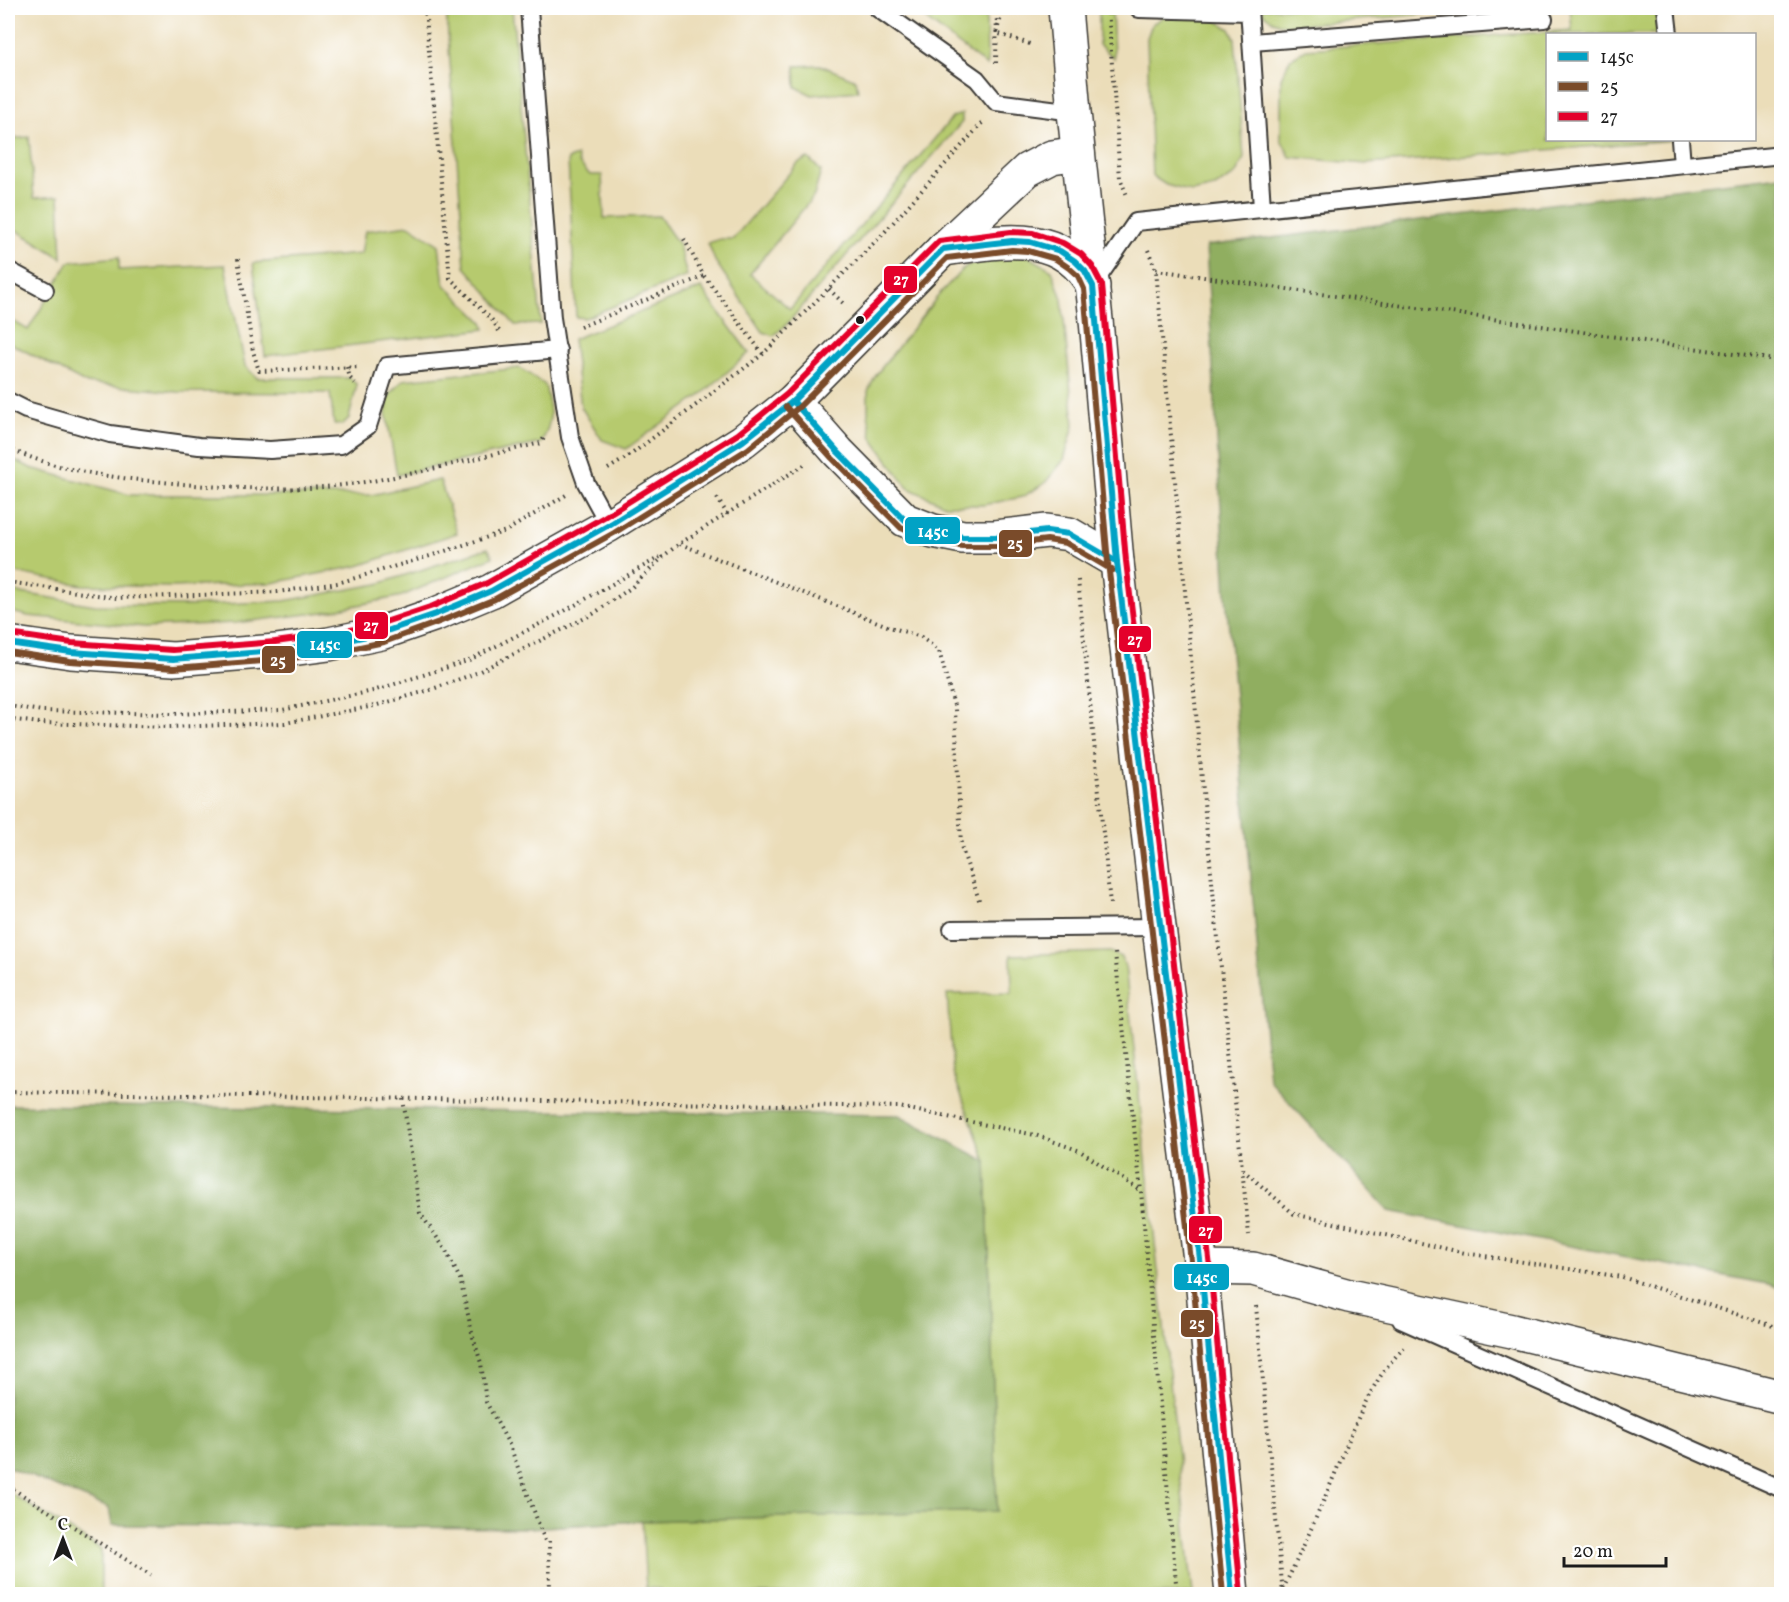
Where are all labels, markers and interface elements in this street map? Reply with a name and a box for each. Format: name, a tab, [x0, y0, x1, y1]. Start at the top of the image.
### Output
legend	[1546, 33, 1756, 141]
text: 145с	[1600, 46, 1634, 71]
text: 25	[1600, 76, 1618, 101]
text: 27	[1600, 106, 1618, 131]
line badge: 27	[883, 265, 918, 294]
text: 27	[893, 270, 909, 292]
unlabelled marker	[854, 314, 866, 326]
line badge: 145с	[904, 516, 961, 545]
text: 145с	[917, 522, 949, 544]
line badge: 25	[998, 529, 1033, 558]
text: 25	[1007, 534, 1023, 556]
line badge: 27	[354, 611, 389, 640]
text: 27	[363, 616, 379, 638]
line badge: 27	[1118, 625, 1152, 653]
line badge: 145с	[296, 630, 353, 659]
text: 27	[1127, 630, 1143, 652]
text: 145с	[309, 635, 341, 657]
line badge: 25	[261, 645, 296, 674]
text: 25	[270, 651, 286, 673]
line badge: 27	[1188, 1215, 1223, 1244]
text: 27	[1198, 1221, 1214, 1243]
line badge: 145с	[1173, 1263, 1230, 1291]
text: 145с	[1186, 1268, 1218, 1290]
line badge: 25	[1180, 1309, 1214, 1338]
text: 25	[1189, 1314, 1205, 1336]
north arrow	[33, 1509, 93, 1569]
text: С	[58, 1515, 68, 1537]
scale bar	[1564, 1530, 1666, 1568]
text: 20 m	[1573, 1540, 1613, 1565]

